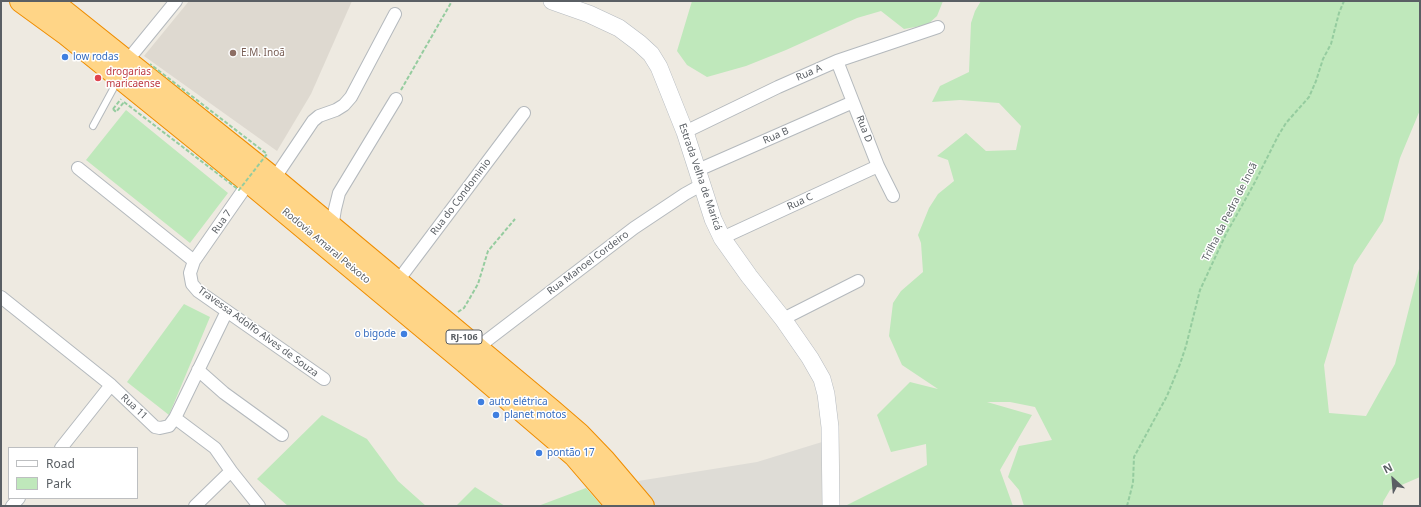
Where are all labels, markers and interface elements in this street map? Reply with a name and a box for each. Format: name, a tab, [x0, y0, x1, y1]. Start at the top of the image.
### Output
place label: E.M. Inoã	[241, 47, 285, 59]
marker: E.M. Inoã	[228, 48, 238, 58]
place label: low rodas	[73, 51, 118, 63]
marker: low rodas	[60, 52, 70, 62]
street label: Rua A	[794, 62, 824, 84]
place label: drogarias maricaense	[106, 66, 160, 90]
marker: drogarias maricaense	[93, 73, 103, 83]
street label: Rua D	[853, 114, 875, 144]
street label: Estrada Velha de Maricá	[676, 122, 724, 232]
street label: Rua B	[761, 125, 791, 147]
street label: Rua do Condominio	[428, 156, 494, 238]
street label: Trilha da Pedra de Inoã	[1200, 161, 1260, 263]
street label: Rua C	[785, 191, 815, 213]
street label: Rodovia Amaral Peixoto	[280, 206, 372, 286]
street label: Rua 7	[210, 208, 234, 236]
street label: Rua Manoel Cordeiro	[545, 228, 631, 298]
street label: Travessa Adolfo Alves de Souza	[195, 284, 321, 380]
place label: o bigode	[355, 328, 396, 340]
marker: o bigode	[399, 329, 409, 339]
road number: RJ-106	[446, 330, 482, 344]
street label: Rua 11	[118, 392, 150, 422]
place label: auto elétrica	[489, 396, 548, 408]
marker: auto elétrica	[476, 397, 486, 407]
place label: planet motos	[504, 409, 566, 421]
marker: planet motos	[491, 410, 501, 420]
legend	[8, 447, 138, 499]
place label: pontão 17	[547, 447, 595, 459]
marker: pontão 17	[534, 448, 544, 458]
text: Road	[46, 455, 75, 472]
north arrow	[1373, 459, 1413, 499]
text: N	[1380, 459, 1395, 476]
text: Park	[46, 475, 71, 492]

